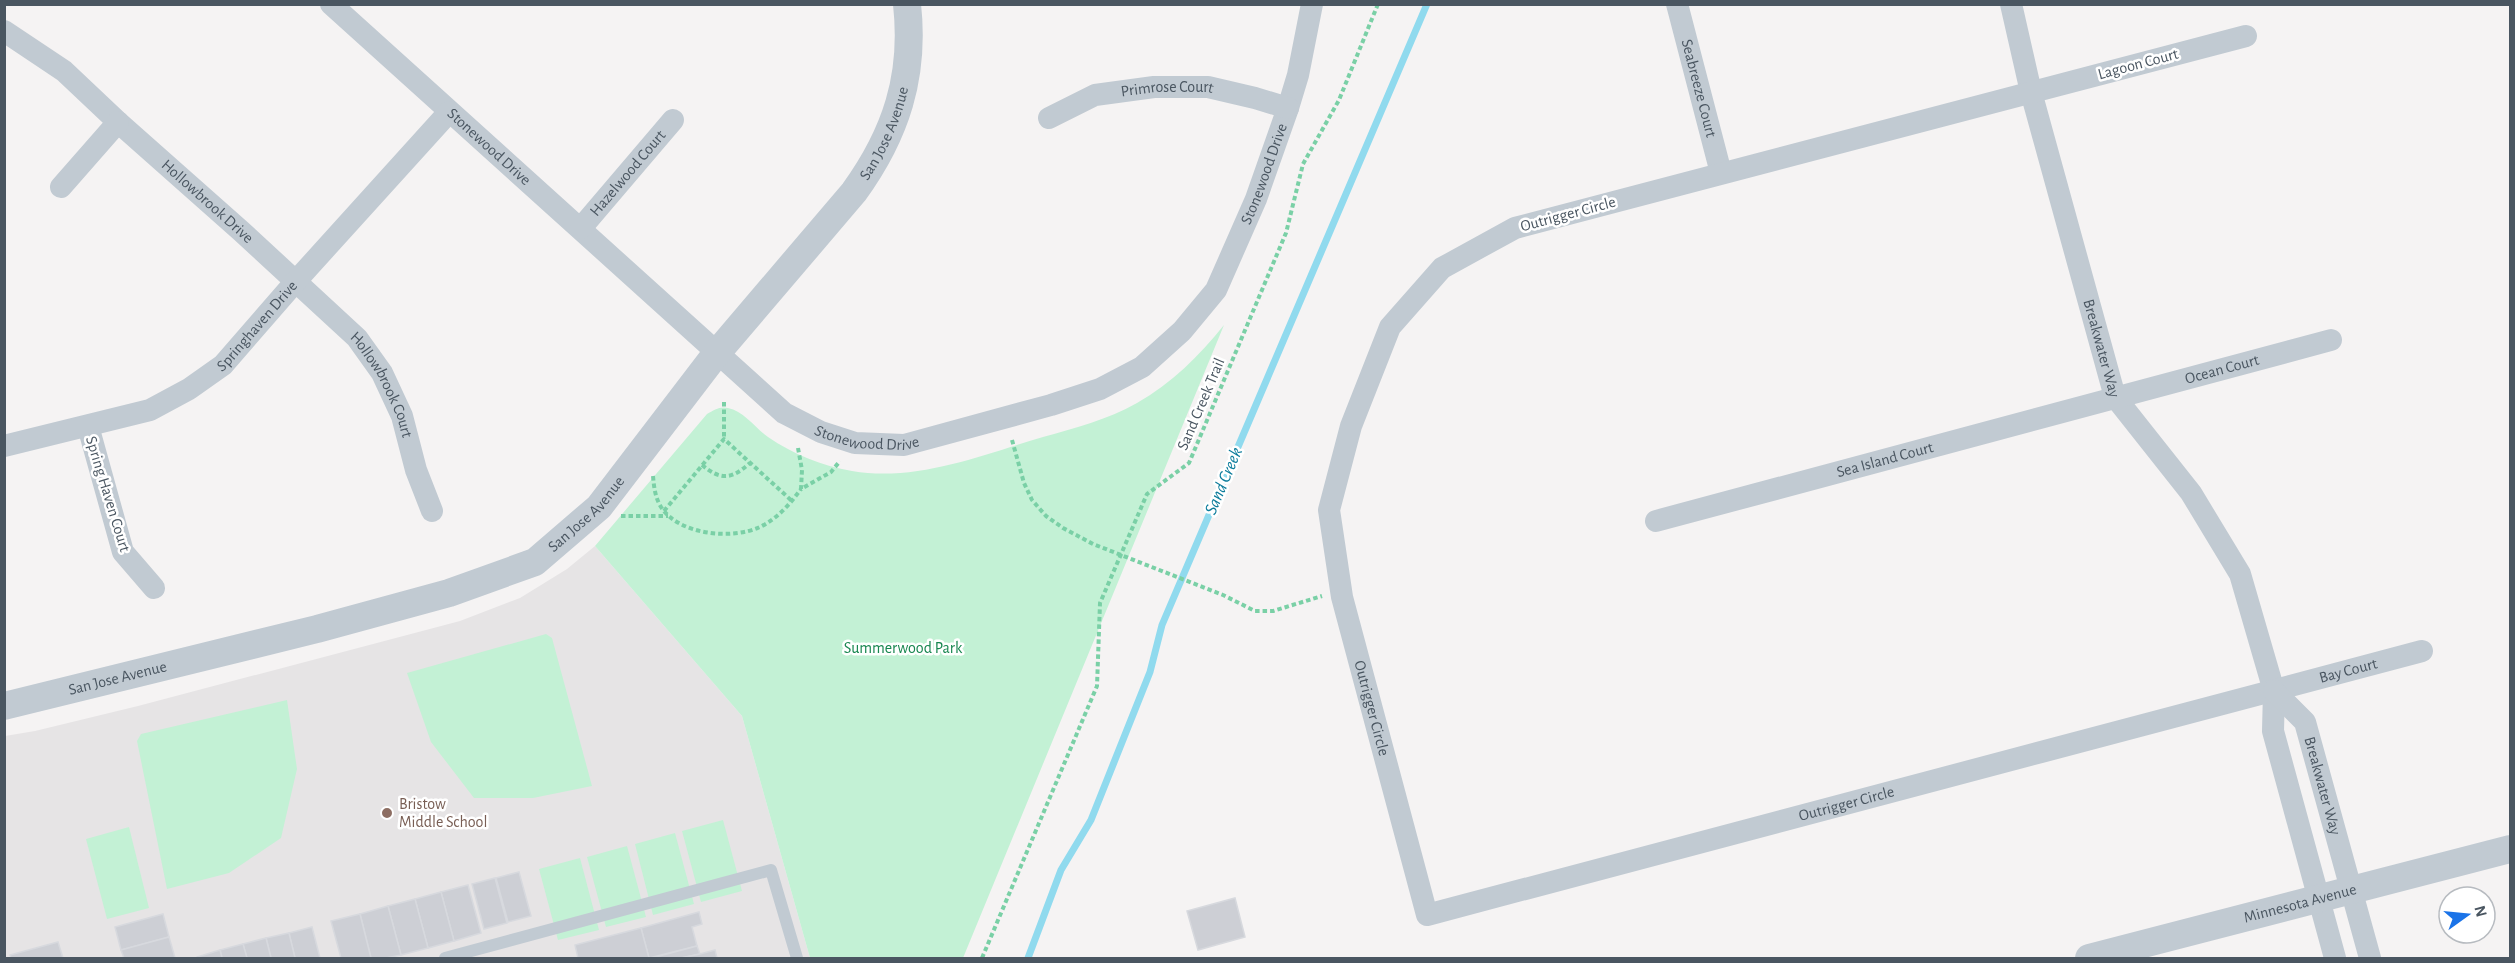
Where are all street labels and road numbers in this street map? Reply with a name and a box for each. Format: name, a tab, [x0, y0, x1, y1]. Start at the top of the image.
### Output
street label: Seabreeze Court	[1679, 37, 1719, 139]
street label: Lagoon Court	[2096, 46, 2180, 82]
street label: Primrose Court	[1120, 79, 1215, 99]
street label: San Jose Avenue	[857, 85, 911, 183]
street label: Stonewood Drive	[444, 105, 534, 188]
street label: Stonewood Drive	[1238, 121, 1290, 227]
street label: Hazelwood Court	[587, 127, 669, 219]
street label: Hollowbrook Drive	[158, 157, 257, 246]
street label: Outrigger Circle	[1519, 194, 1617, 234]
street label: Springhaven Drive	[214, 278, 300, 375]
street label: Breakwater Way	[2080, 297, 2123, 400]
street label: Hollowbrook Court	[348, 328, 415, 439]
street label: Ocean Court	[2183, 352, 2261, 387]
street label: Sand Creek Trail	[1174, 356, 1228, 452]
street label: Stonewood Drive	[812, 422, 921, 453]
street label: Spring Haven Court	[83, 434, 133, 554]
street label: Sea Island Court	[1835, 439, 1935, 480]
street label: San Jose Avenue	[545, 473, 627, 555]
street label: Bay Court	[2317, 655, 2379, 686]
street label: San Jose Avenue	[67, 658, 168, 698]
street label: Outrigger Circle	[1351, 659, 1392, 758]
street label: Breakwater Way	[2301, 735, 2344, 837]
street label: Outrigger Circle	[1797, 783, 1896, 824]
street label: Minnesota Avenue	[2242, 881, 2358, 926]

